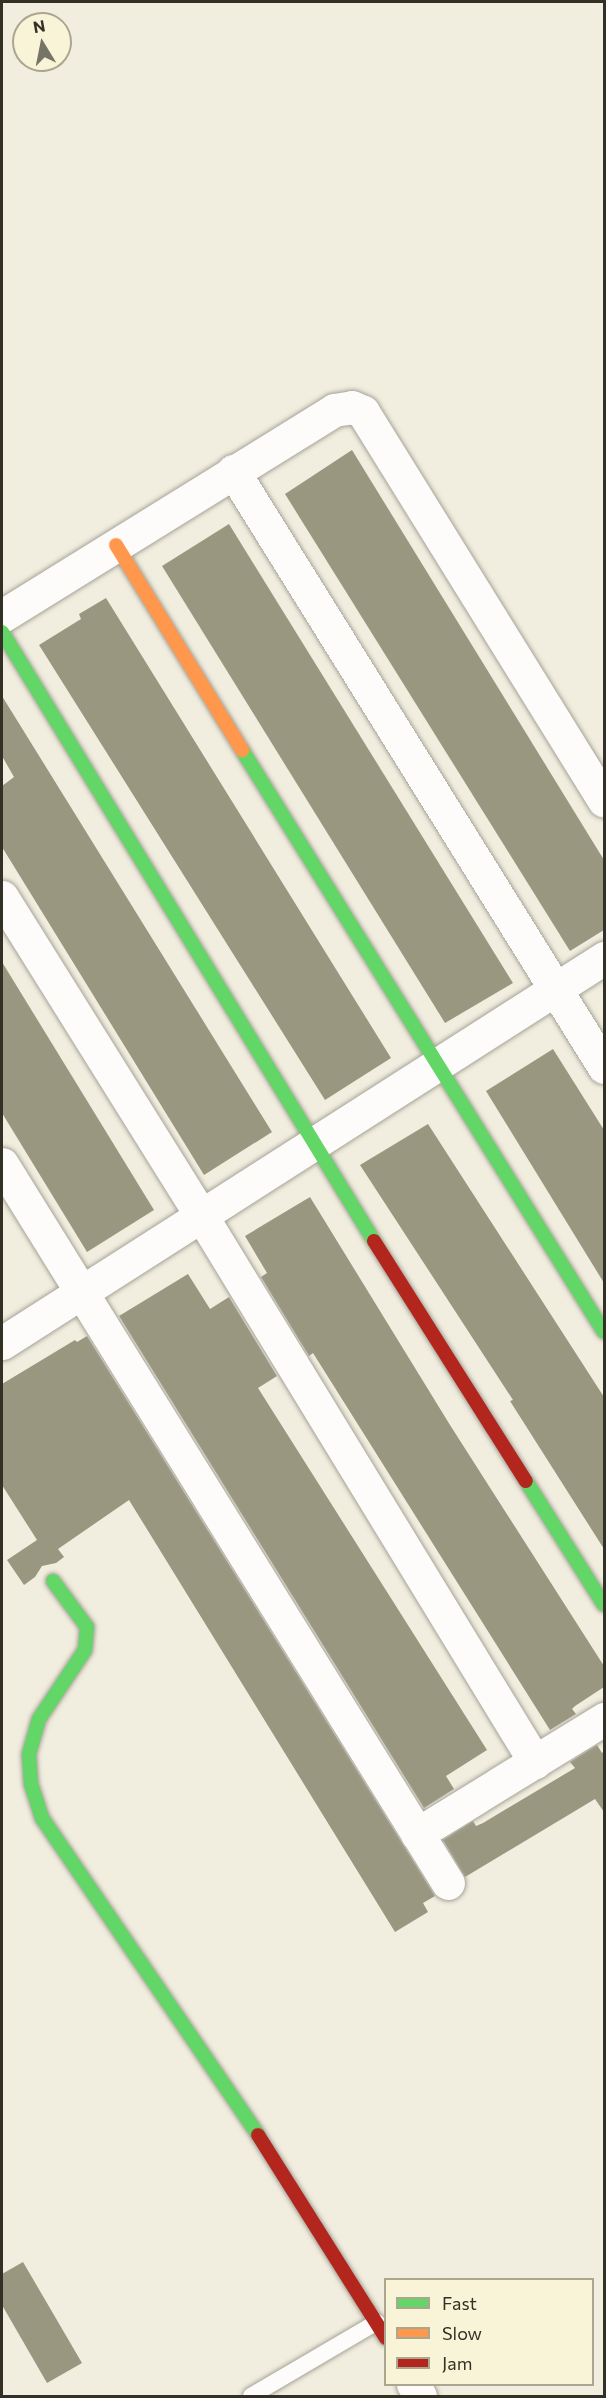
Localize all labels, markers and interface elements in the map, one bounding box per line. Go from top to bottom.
north arrow [12,12,72,72]
text: N [32,15,47,36]
legend [384,2278,594,2386]
text: Fast [442,2292,477,2314]
text: Slow [442,2322,482,2344]
text: Jam [442,2352,472,2374]

